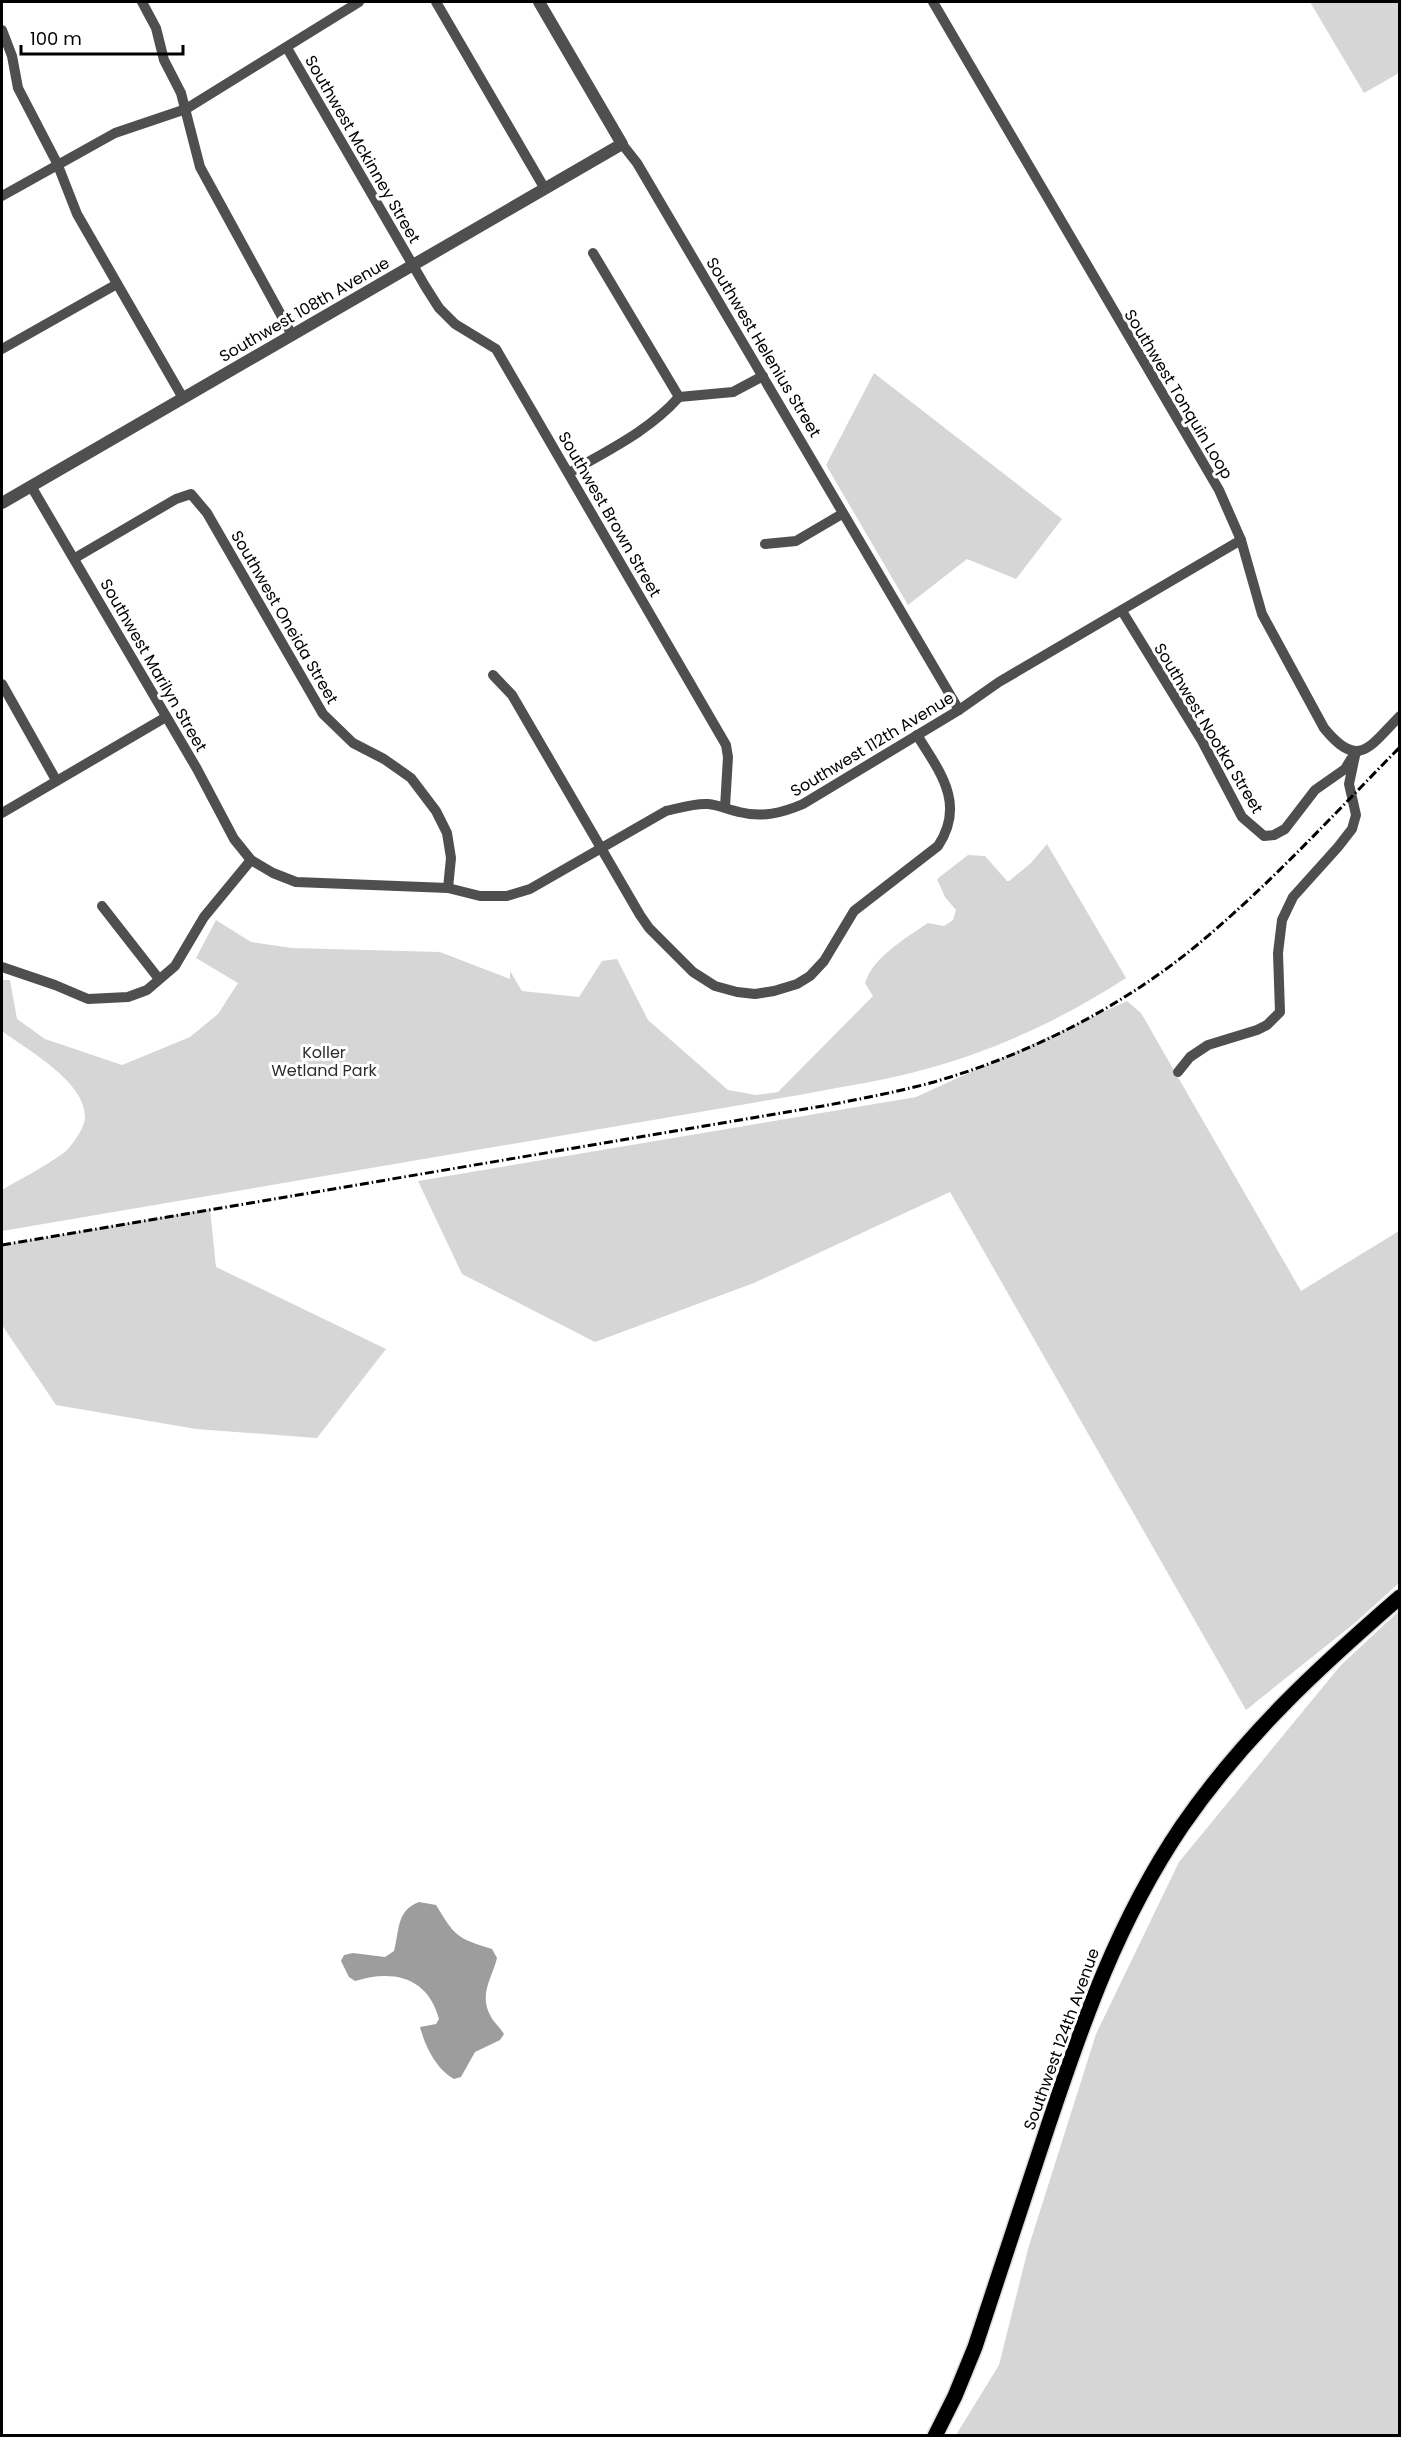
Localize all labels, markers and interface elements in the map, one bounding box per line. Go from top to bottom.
scale bar [21,18,183,56]
text: 100 m [30,26,82,51]
street label: Southwest Mckinney Street [299,51,426,248]
street label: Southwest 108th Avenue [215,251,394,368]
street label: Southwest Helenius Street [701,253,827,442]
street label: Southwest Tonquin Loop [1119,305,1239,484]
street label: Southwest Brown Street [553,427,667,602]
street label: Southwest Oneida Street [225,526,344,708]
street label: Southwest Marilyn Street [95,575,213,756]
street label: Southwest Nootka Street [1148,639,1269,818]
street label: Southwest 112th Avenue [786,686,959,803]
park label: Koller Wetland Park [271,1041,378,1082]
street label: Southwest 124th Avenue [1018,1945,1105,2133]

